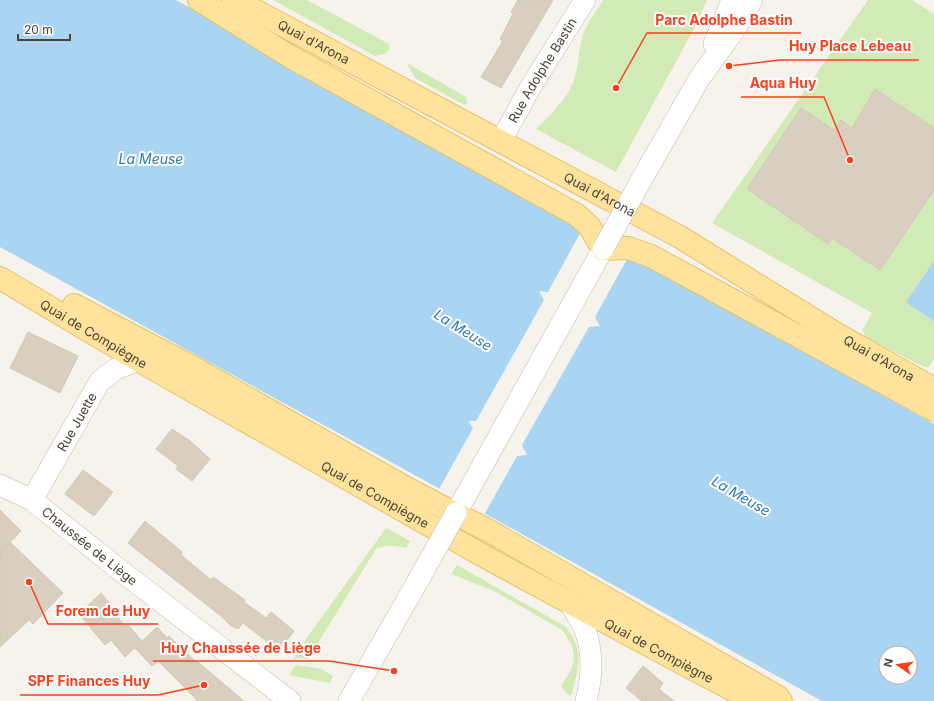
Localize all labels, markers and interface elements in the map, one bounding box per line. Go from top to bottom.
callout: Parc Adolphe Bastin [647,7,801,33]
text: Parc Adolphe Bastin [655,11,793,28]
street label: Rue Adolphe Bastin [505,15,580,126]
scale bar [18,16,70,42]
street label: Quai d'Arona [275,16,352,67]
text: 20 m [24,22,53,37]
callout: Huy Place Lebeau [780,34,919,60]
text: Huy Place Lebeau [789,37,911,54]
callout: Aqua Huy [741,71,824,97]
text: Aqua Huy [750,74,817,91]
water label: La Meuse [119,150,183,167]
street label: Quai d'Arona [561,169,638,220]
street label: Quai de Compiègne [37,296,150,372]
water label: La Meuse [431,305,495,354]
street label: Quai d'Arona [841,332,917,384]
street label: Rue Juette [53,389,100,454]
street label: Quai de Compiègne [318,457,432,531]
water label: La Meuse [709,472,774,519]
street label: Chaussée de Liège [39,503,141,589]
callout: Forem de Huy [48,598,158,624]
text: Forem de Huy [56,602,151,619]
street label: Quai de Compiègne [602,615,716,686]
callout: Huy Chaussée de Liège [153,635,329,661]
text: Huy Chaussée de Liège [161,639,321,656]
north arrow [878,645,918,685]
text: N [880,657,896,668]
callout: SPF Finances Huy [20,669,158,695]
text: SPF Finances Huy [28,672,151,689]

